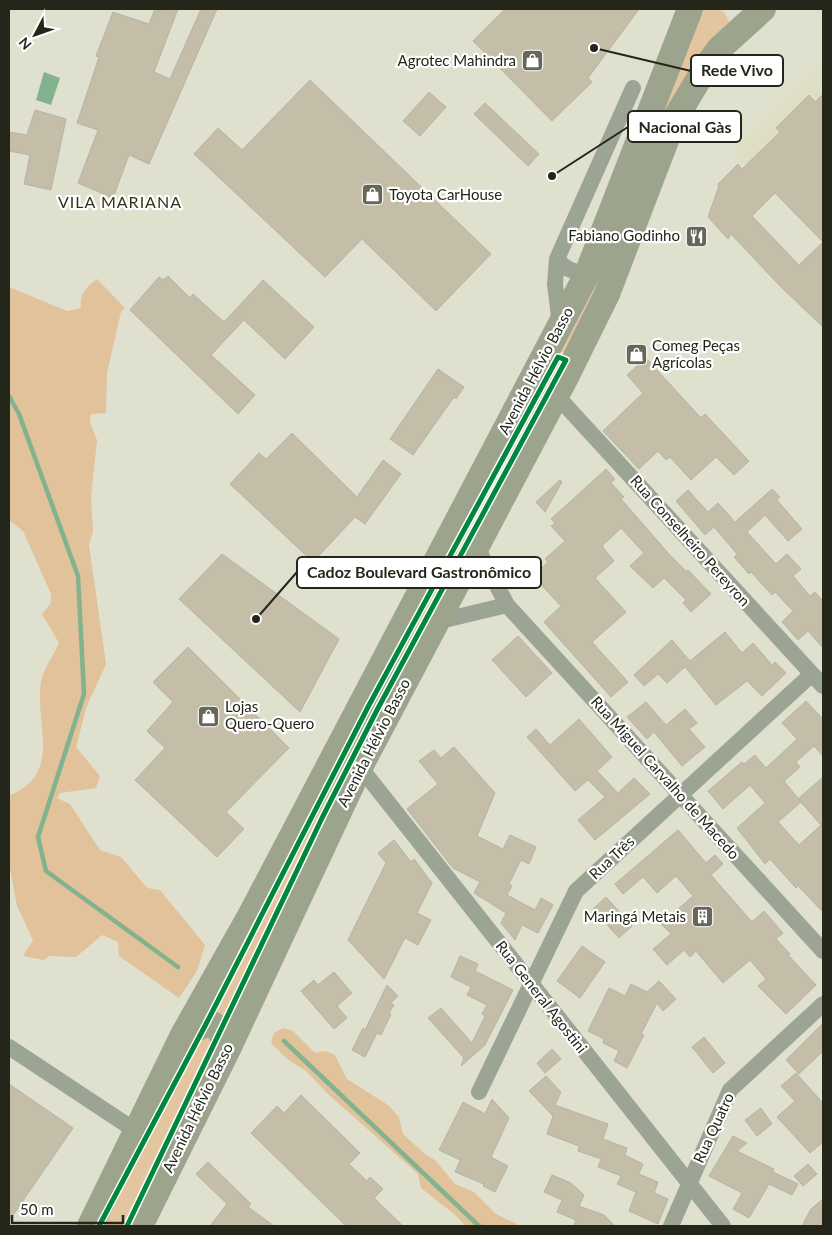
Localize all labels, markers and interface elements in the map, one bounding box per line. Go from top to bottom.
north arrow [10,10,60,60]
text: N [15,34,35,54]
shop icon: Agrotec Mahindra [520,49,544,73]
place label: Agrotec Mahindra [398,51,516,69]
callout: Rede Vivo [691,55,783,86]
text: Rede Vivo [701,60,773,79]
callout: Nacional Gàs [628,111,741,142]
text: Nacional Gàs [639,117,731,136]
shop icon: Toyota CarHouse [361,183,385,207]
place label: Toyota CarHouse [389,185,502,203]
district label: VILA MARIANA [58,192,182,211]
restaurant icon: Fabiano Godinho [684,224,708,248]
place label: Fabiano Godinho [568,226,680,244]
street label: Avenida Hélvio Basso [494,304,576,437]
place label: Comeg Peças Agrícolas [652,336,740,371]
shop icon: Comeg Peças Agrícolas [624,343,648,367]
street label: Rua Conselheiro Pereyron [627,471,754,610]
callout: Cadoz Boulevard Gastronômico [297,557,541,588]
text: Cadoz Boulevard Gastronômico [307,562,531,581]
street label: Avenida Hélvio Basso [333,675,413,810]
street label: Rua Miguel Carvalho de Macedo [588,692,744,863]
place label: Lojas Quero-Quero [225,697,314,732]
shop icon: Lojas Quero-Quero [197,704,221,728]
street label: Rua Três [585,832,638,883]
building icon: Maringá Metais [690,905,714,929]
place label: Maringá Metais [584,907,686,925]
street label: Rua General Agostini [492,937,591,1056]
street label: Avenida Hélvio Basso [158,1040,236,1175]
street label: Rua Quatro [689,1090,737,1166]
scale bar [12,1192,124,1224]
text: 50 m [20,1200,54,1218]

